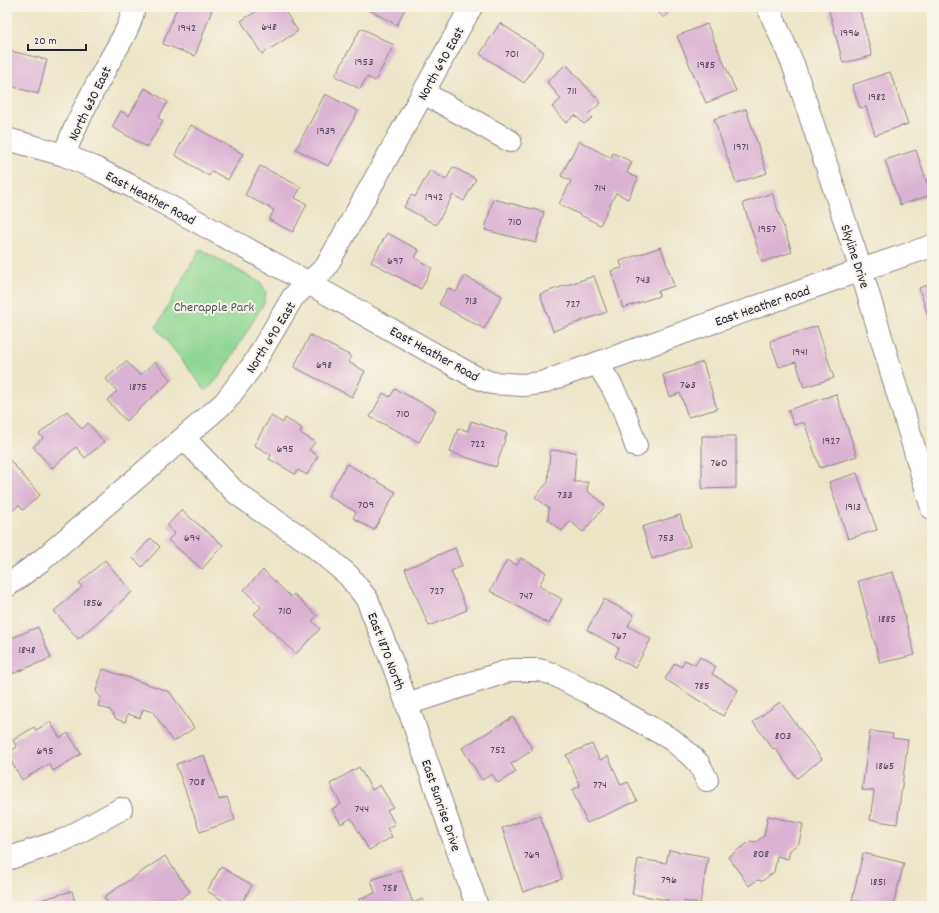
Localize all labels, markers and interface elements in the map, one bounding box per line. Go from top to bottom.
house number: 648 [261,19,277,36]
house number: 1942 [178,20,196,37]
street label: North 690 East [413,24,470,104]
house number: 1996 [840,25,860,42]
scale bar [28,26,86,52]
text: 20 m [34,33,57,50]
house number: 701 [505,46,519,63]
house number: 1953 [354,54,374,71]
house number: 1985 [697,57,715,74]
street label: North 630 East [64,63,118,145]
house number: 711 [567,83,577,100]
house number: 1982 [868,89,886,106]
house number: 1939 [317,123,335,140]
house number: 1971 [733,139,749,156]
street label: East Heather Road [101,167,199,231]
house number: 714 [594,180,606,197]
house number: 1942 [425,189,443,206]
house number: 710 [508,214,522,231]
house number: 1957 [758,221,777,238]
street label: Skyline Drive [834,222,874,291]
house number: 697 [387,253,403,270]
house number: 743 [636,272,650,289]
street label: East Heather Road [712,281,813,333]
house number: 713 [465,293,477,310]
house number: 727 [566,296,581,313]
park label: Cherapple Park [174,298,255,318]
street label: North 690 East [242,298,302,378]
street label: East Heather Road [386,322,482,388]
house number: 1941 [792,344,808,361]
house number: 698 [316,357,332,374]
house number: 763 [680,377,696,394]
house number: 1875 [129,379,147,396]
house number: 710 [396,406,410,423]
house number: 1927 [822,433,840,450]
house number: 722 [470,436,486,453]
house number: 695 [277,441,293,458]
house number: 760 [710,455,728,472]
house number: 733 [557,487,573,504]
house number: 709 [358,497,374,514]
house number: 1913 [845,499,861,516]
house number: 694 [184,530,200,547]
house number: 753 [658,530,674,547]
house number: 727 [430,583,445,600]
house number: 747 [519,588,533,605]
house number: 1856 [84,595,103,612]
house number: 710 [278,603,292,620]
street label: East 1870 North [361,610,409,694]
house number: 1885 [878,611,896,628]
house number: 767 [611,628,627,645]
house number: 1848 [18,642,36,659]
house number: 785 [695,678,709,695]
house number: 803 [775,728,791,745]
house number: 752 [490,742,506,759]
house number: 695 [37,743,53,760]
street label: East Sunrise Drive [415,757,465,854]
house number: 1865 [876,758,894,775]
house number: 708 [189,774,205,791]
house number: 774 [593,777,607,794]
house number: 744 [355,801,369,818]
house number: 808 [753,846,769,863]
house number: 769 [524,847,540,864]
house number: 796 [661,872,677,889]
house number: 1851 [870,874,886,891]
house number: 758 [383,880,398,897]

